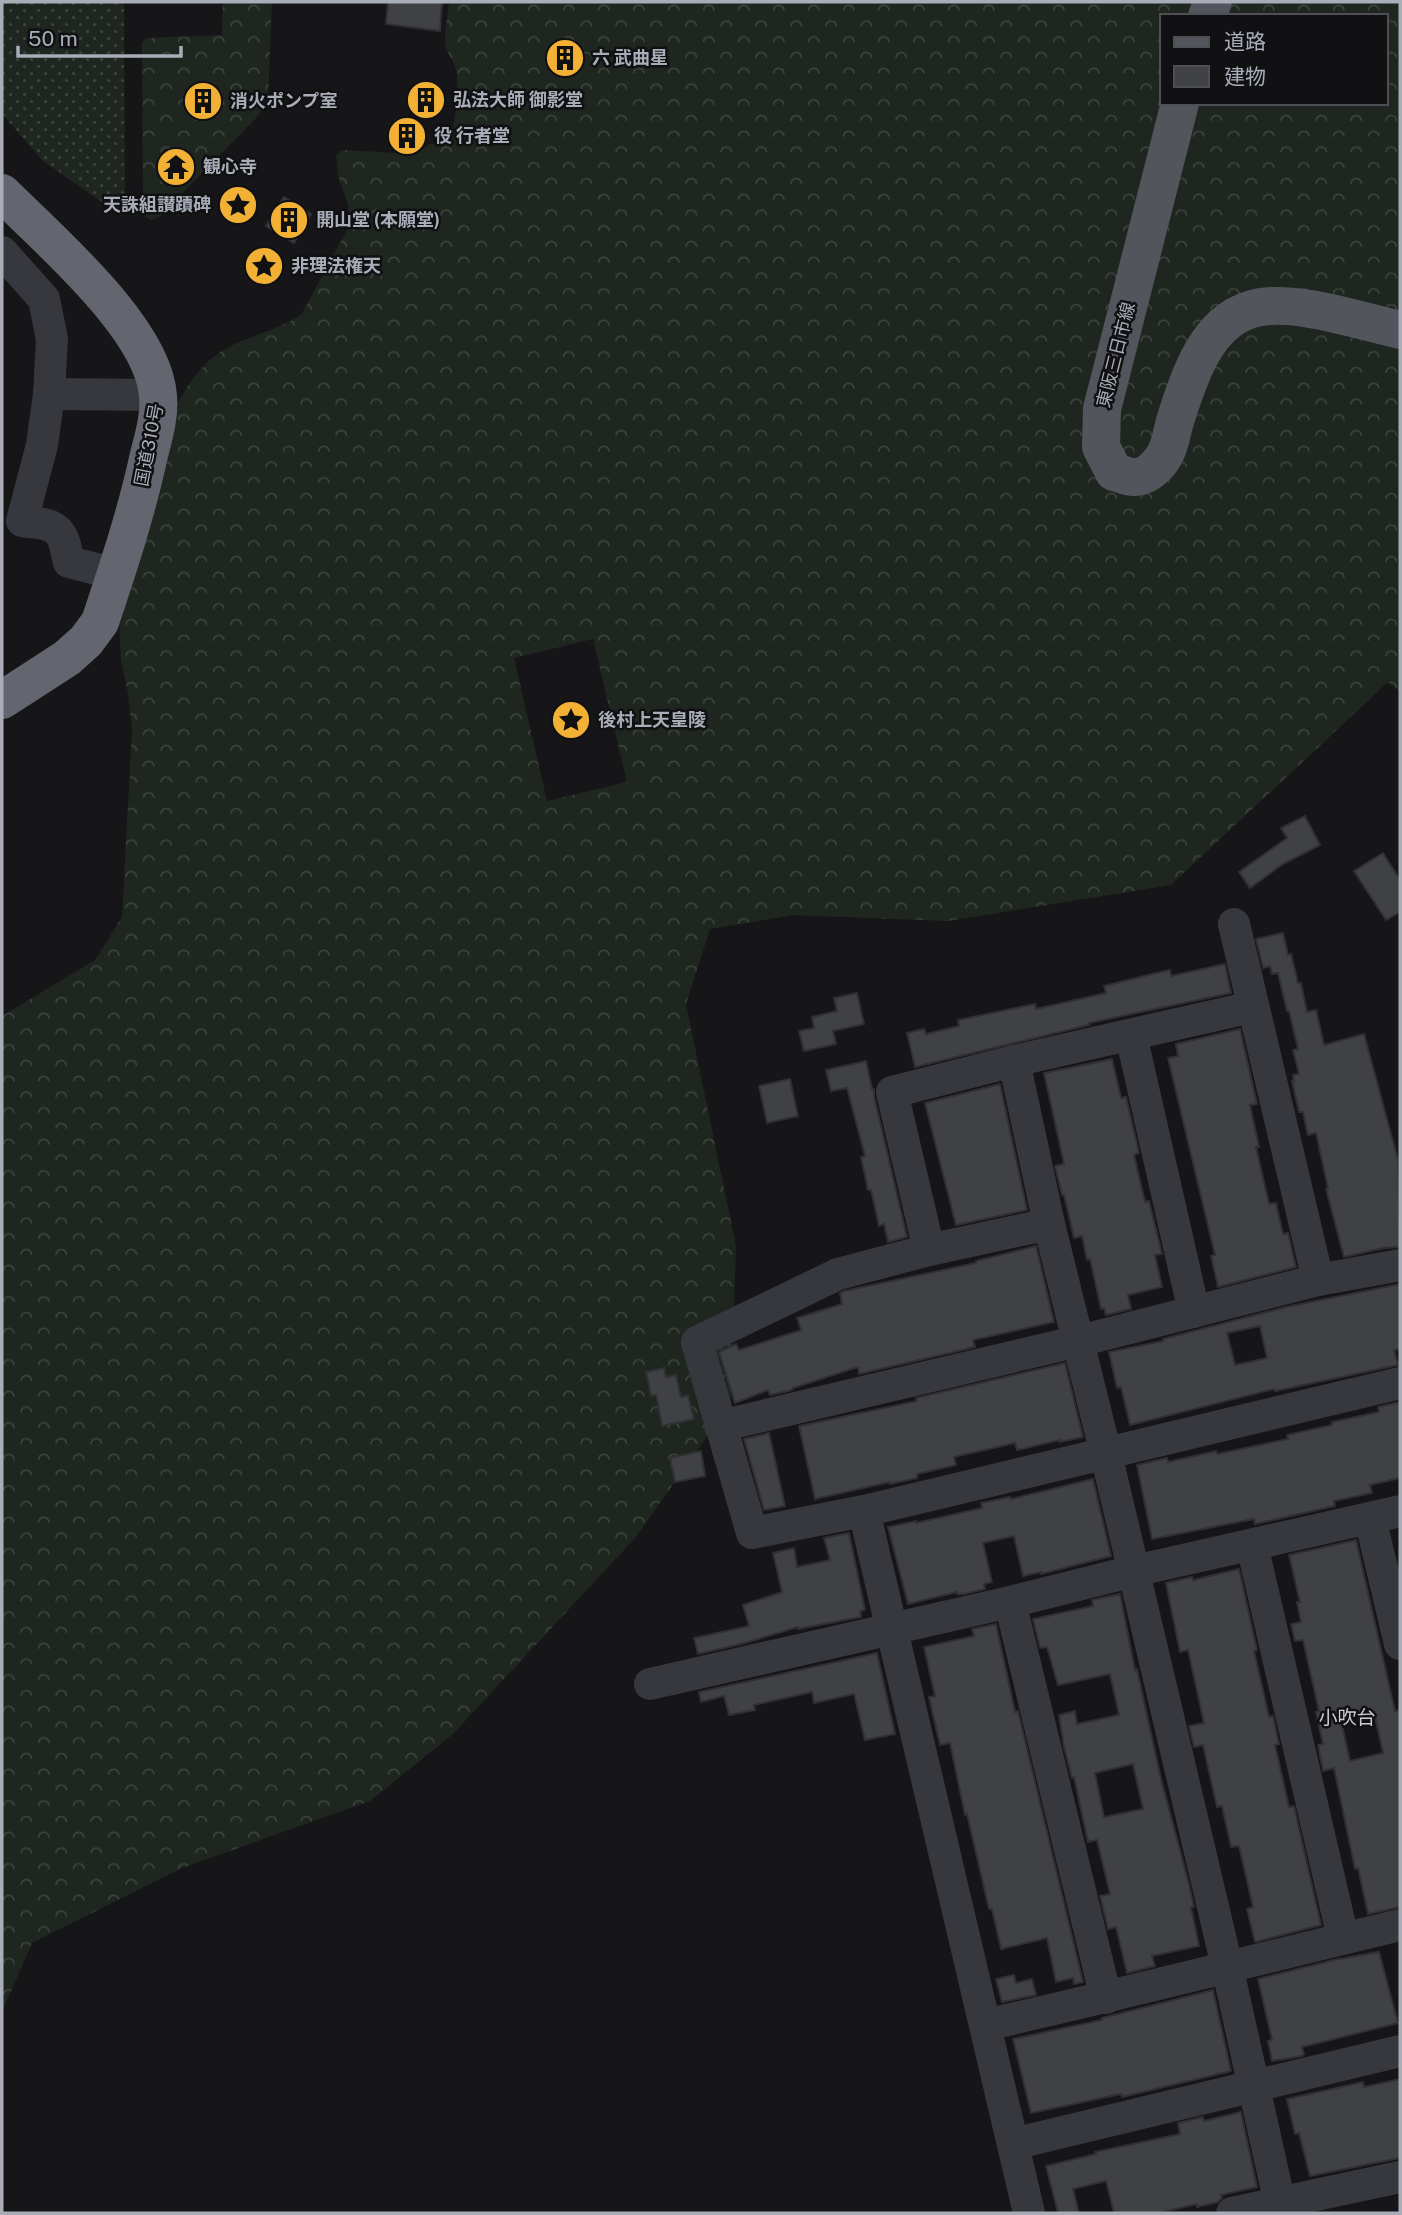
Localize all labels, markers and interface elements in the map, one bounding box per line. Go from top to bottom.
scale bar [18,14,180,58]
legend [1160,14,1388,105]
text: 50 m [28,26,78,51]
text: 道路 [1224,29,1266,54]
building icon: 六 武曲星 [544,37,586,79]
place label: 六 武曲星 [592,47,668,68]
text: 建物 [1224,64,1266,89]
building icon: 弘法大師 御影堂 [405,79,447,121]
building icon: 消火ポンプ室 [182,80,224,122]
place label: 弘法大師 御影堂 [453,89,583,110]
place label: 消火ポンプ室 [230,90,337,111]
building icon: 役 行者堂 [386,115,428,157]
place label: 役 行者堂 [434,125,510,146]
temple icon: 観心寺 [155,146,197,188]
place label: 観心寺 [203,156,257,177]
place icon: 天誅組讃蹟碑 [217,184,259,226]
place label: 天誅組讃蹟碑 [103,194,211,215]
building icon: 開山堂 (本願堂) [268,199,310,241]
place label: 開山堂 (本願堂) [316,209,440,230]
place icon: 非理法権天 [243,245,285,287]
place label: 非理法権天 [291,255,381,276]
street label: 東阪三日市線 [1092,300,1139,410]
street label: 国道310号 [130,402,167,488]
place icon: 後村上天皇陵 [550,699,592,741]
place label: 後村上天皇陵 [598,709,706,730]
district label: 小吹台 [1318,1706,1376,1728]

